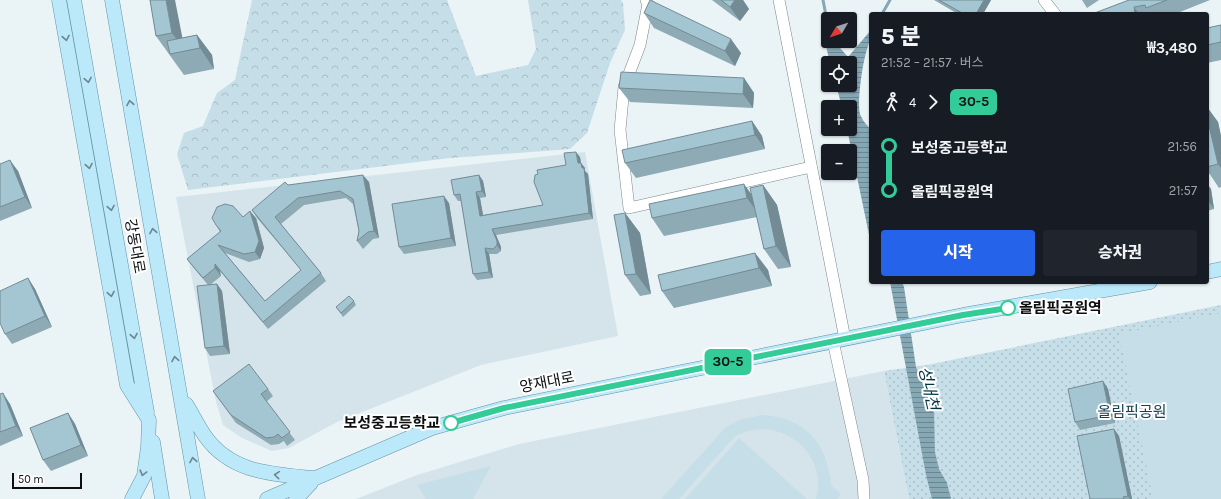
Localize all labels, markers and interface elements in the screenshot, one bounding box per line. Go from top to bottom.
north arrow [821,12,857,48]
map controls [821,12,857,180]
text: 5 분 [881,24,920,50]
one-way arrow [61,35,70,41]
text: ₩3,480 [1147,39,1197,57]
text: 21:52 – 21:57 · 버스 [881,55,984,70]
button: locate [821,56,857,92]
one-way arrow [84,77,92,83]
icon: walk [881,91,903,113]
icon: forward [922,91,944,113]
text: 30-5 [958,93,989,110]
text: 4 [909,95,916,110]
one-way arrow [126,100,135,106]
button: + [821,100,857,136]
text: 보성중고등학교 [911,139,1008,157]
text: 21:56 [1167,139,1197,154]
button: − [821,144,857,180]
one-way arrow [84,163,93,169]
text: 올림픽공원역 [911,183,994,201]
text: 21:57 [1169,183,1197,198]
one-way arrow [106,205,115,211]
street label: 강동대로 [121,217,149,275]
one-way arrow [149,228,157,234]
button: 시작 [881,230,1035,276]
button: 승차권 [1043,230,1197,276]
one-way arrow [107,291,115,297]
place label: 올림픽공원역 [1019,299,1102,317]
marker: 올림픽공원역 [1000,300,1016,316]
one-way arrow [129,333,138,339]
line badge: 30-5 [700,349,756,375]
text: 30-5 [713,353,743,370]
one-way arrow [171,356,180,362]
water label: 성내천 [915,364,944,414]
street label: 양재대로 [518,368,576,396]
park label: 올림픽공원 [1097,403,1167,421]
place label: 보성중고등학교 [343,414,440,432]
marker: 보성중고등학교 [443,415,459,431]
one-way arrow [189,457,198,464]
one-way arrow [139,469,148,476]
one-way arrow [273,470,280,479]
scale bar [12,471,82,490]
text: 50 m [18,473,44,486]

